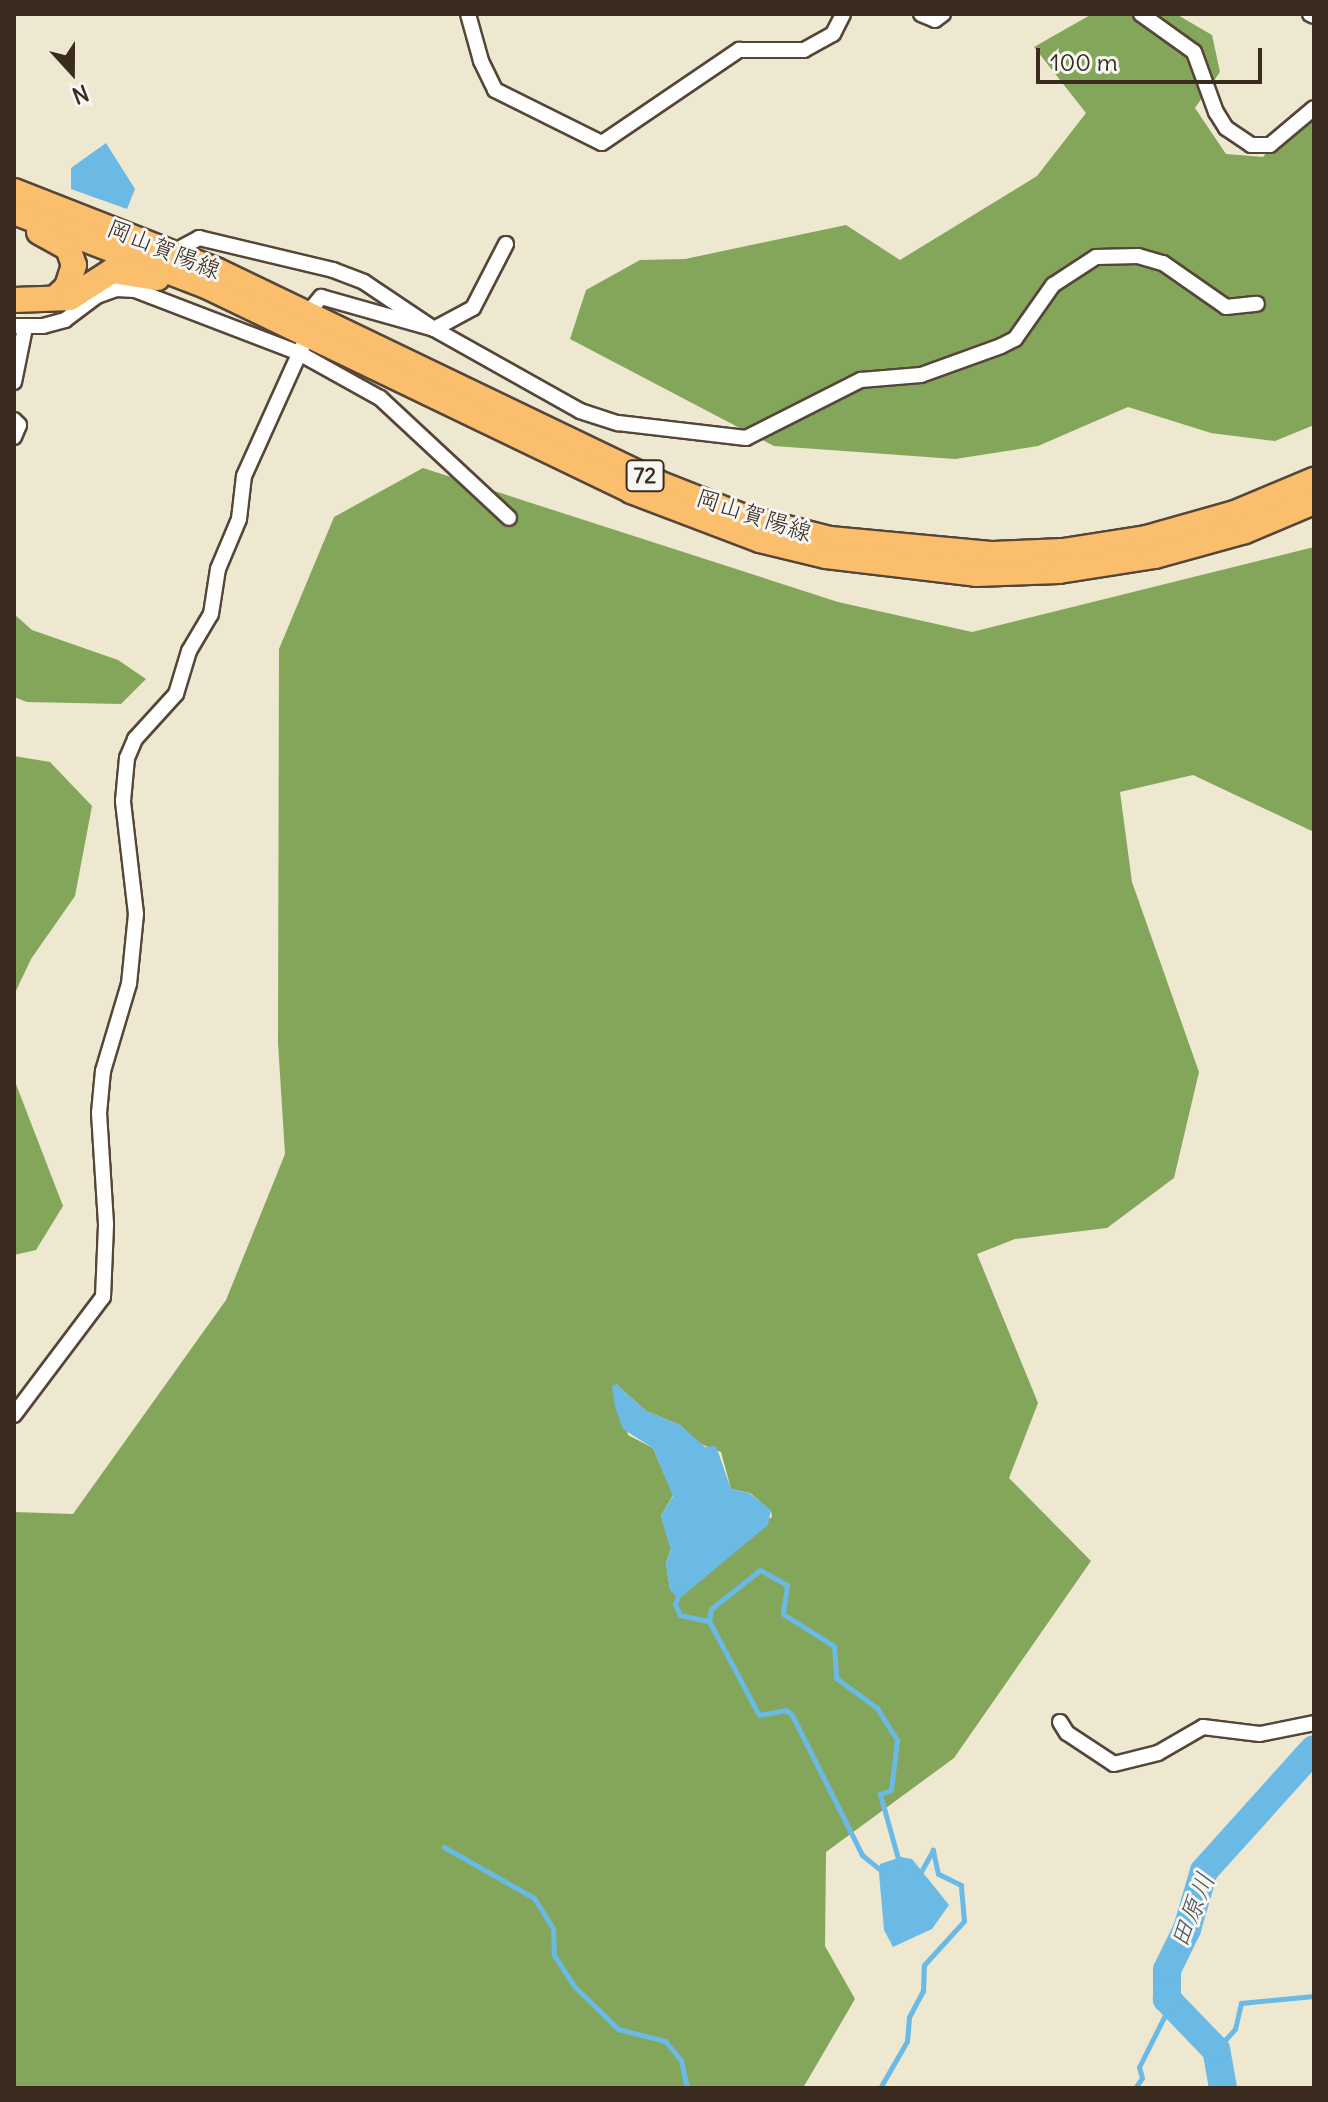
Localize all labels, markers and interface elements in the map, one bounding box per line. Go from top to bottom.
north arrow [32,32,112,112]
scale bar [1040,32,1266,82]
text: 100 m [1050,47,1118,77]
text: N [68,79,93,110]
street label: 岡山賀陽線 [103,213,225,285]
road number: 72 [625,458,665,494]
street label: 岡山賀陽線 [692,483,816,547]
water label: 田原川 [1163,1868,1221,1952]

